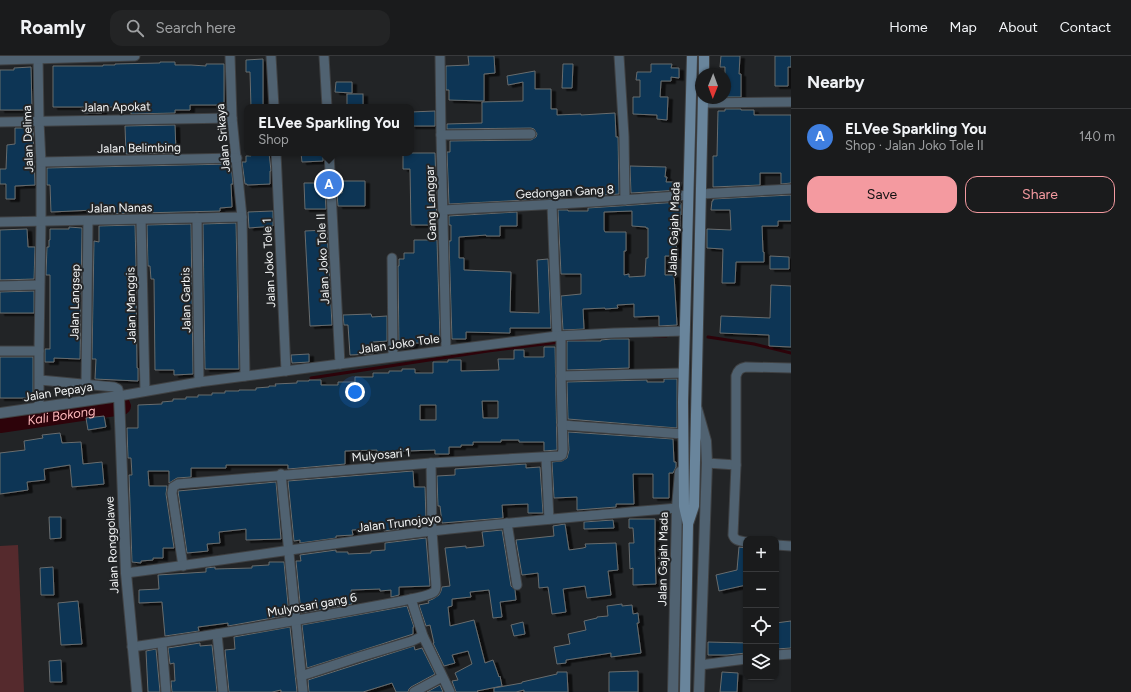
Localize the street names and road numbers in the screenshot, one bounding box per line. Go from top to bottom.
street label: Jalan Apokat [81,99,151,115]
street label: Jalan Srikaya [213,103,233,173]
street label: Jalan Delima [20,105,36,173]
street label: Jalan Belimbing [97,140,181,156]
street label: Gang Langgar [423,165,439,241]
street label: Gedongan Gang 8 [515,182,615,202]
street label: Jalan Gajah Mada [665,182,683,276]
street label: Jalan Nanas [88,200,153,216]
street label: Jalan Joko Tole II [314,213,332,305]
street label: Jalan Joko Tole 1 [260,218,278,308]
street label: Jalan Langsep [67,264,83,340]
street label: Jalan Manggis [123,266,139,343]
street label: Jalan Garbis [178,267,194,333]
street label: Jalan Joko Tole [358,331,441,357]
street label: Jalan Pepaya [23,380,93,404]
street label: Mulyosari 1 [351,445,411,465]
street label: Jalan Ronggolawe [102,496,122,594]
street label: Jalan Trunojoyo [356,511,442,535]
street label: Jalan Gajah Mada [655,512,671,606]
street label: Mulyosari gang 6 [266,590,358,620]

